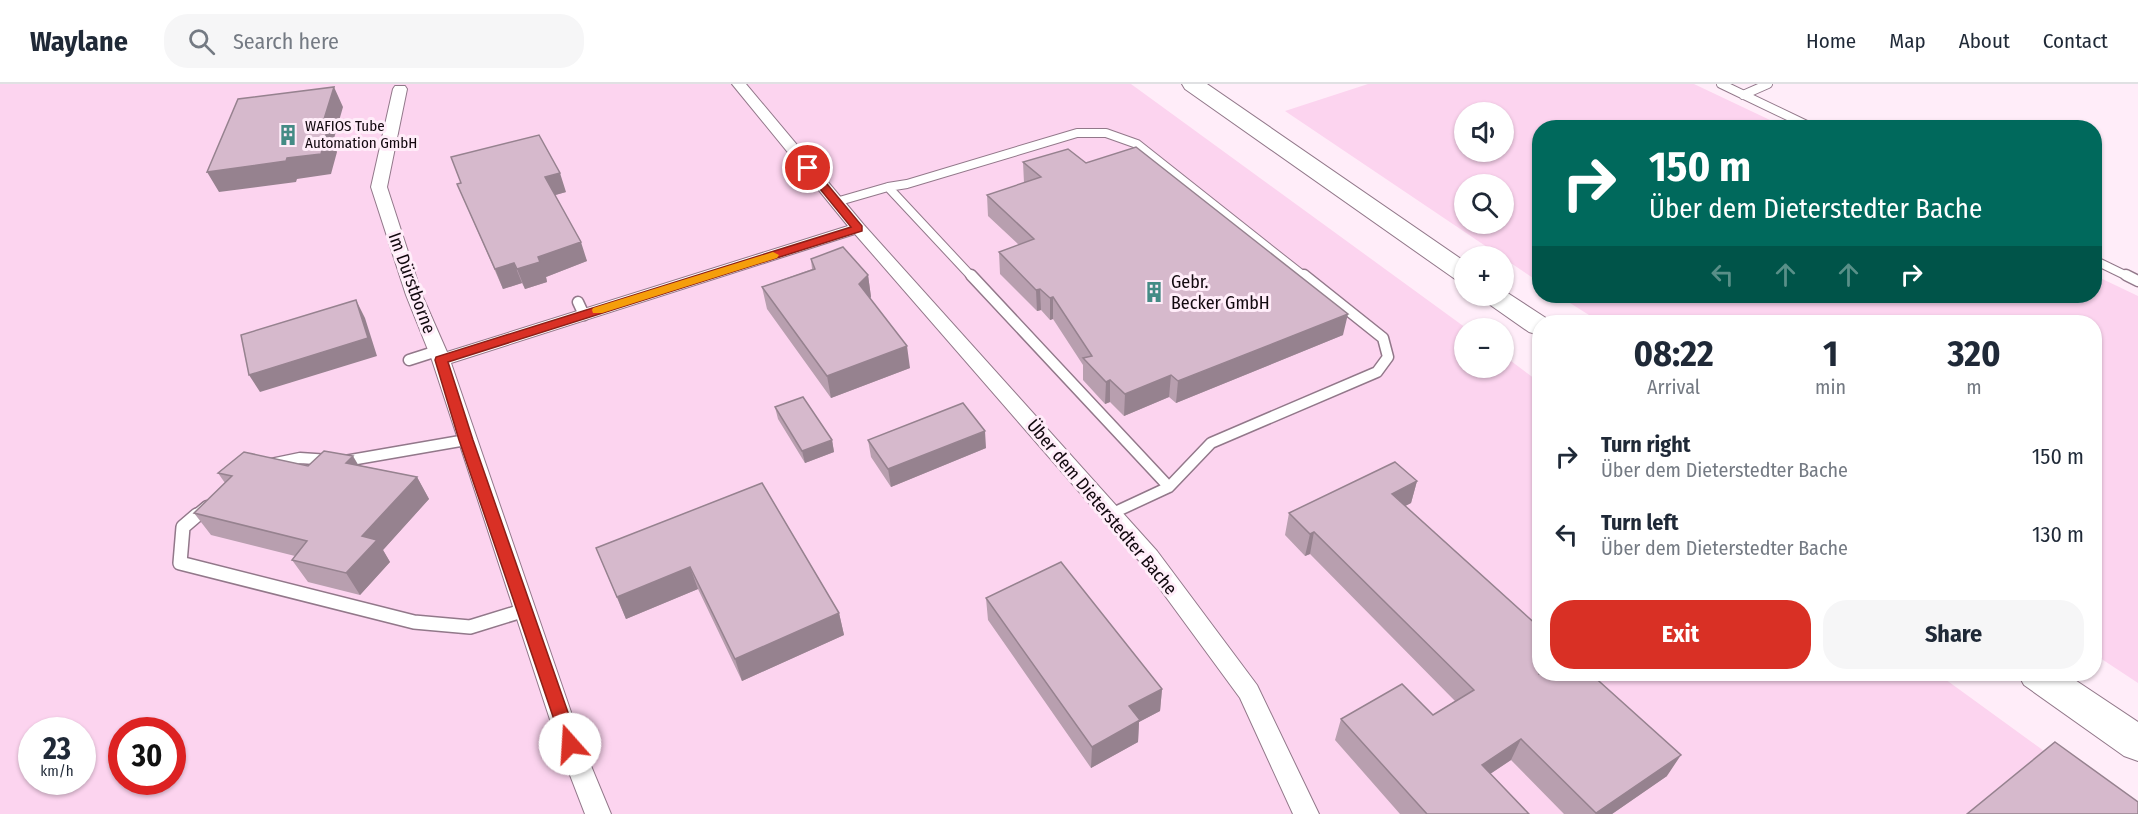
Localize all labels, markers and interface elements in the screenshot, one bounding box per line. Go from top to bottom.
search box [164,14,584,68]
text: Waylane [30,25,128,58]
icon: search [185,25,218,58]
text: Search here [233,28,339,55]
text: Home [1806,28,1856,54]
text: Map [1889,28,1926,54]
text: About [1959,28,2010,54]
text: Contact [2043,28,2108,54]
map controls [1454,102,1514,378]
button: sound [1454,102,1514,162]
place label: WAFIOS Tube Automation GmbH [305,117,417,152]
building icon: WAFIOS Tube Automation GmbH [276,123,300,147]
pin [782,142,833,193]
text: 150 m [1649,142,1751,192]
icon: right [1550,144,1628,222]
icon: arrive [791,151,824,184]
button: search [1454,174,1514,234]
text: Über dem Dieterstedter Bache [1649,193,1982,225]
street label: Im Dürstborne [384,229,440,337]
button: + [1454,246,1514,306]
icon: left [1706,258,1739,291]
icon: ahead [1769,258,1802,291]
icon: ahead [1832,258,1865,291]
icon: right [1895,258,1928,291]
place label: Gebr. Becker GmbH [1171,271,1270,314]
building icon: Gebr. Becker GmbH [1142,280,1166,304]
button: − [1454,318,1514,378]
text: 08:22 [1633,332,1714,376]
text: 1 [1823,332,1838,376]
text: 320 [1947,332,2001,376]
text: Arrival [1647,375,1700,399]
text: min [1815,375,1846,399]
text: m [1966,375,1982,399]
street label: Über dem Dieterstedter Bache [1022,415,1182,599]
text: Turn right [1601,431,1690,458]
icon: right [1550,440,1583,473]
text: 150 m [2032,443,2084,470]
text: Über dem Dieterstedter Bache [1601,458,1848,482]
text: Turn left [1601,509,1679,536]
icon: left [1550,518,1583,551]
text: 130 m [2032,521,2084,548]
text: Über dem Dieterstedter Bache [1601,536,1848,560]
button: Exit [1550,600,1811,669]
button: Share [1823,600,2084,669]
position arrow [538,712,602,776]
speed limit sign: 30 [108,717,186,795]
text: 23 [43,731,71,767]
text: km/h [40,762,74,780]

